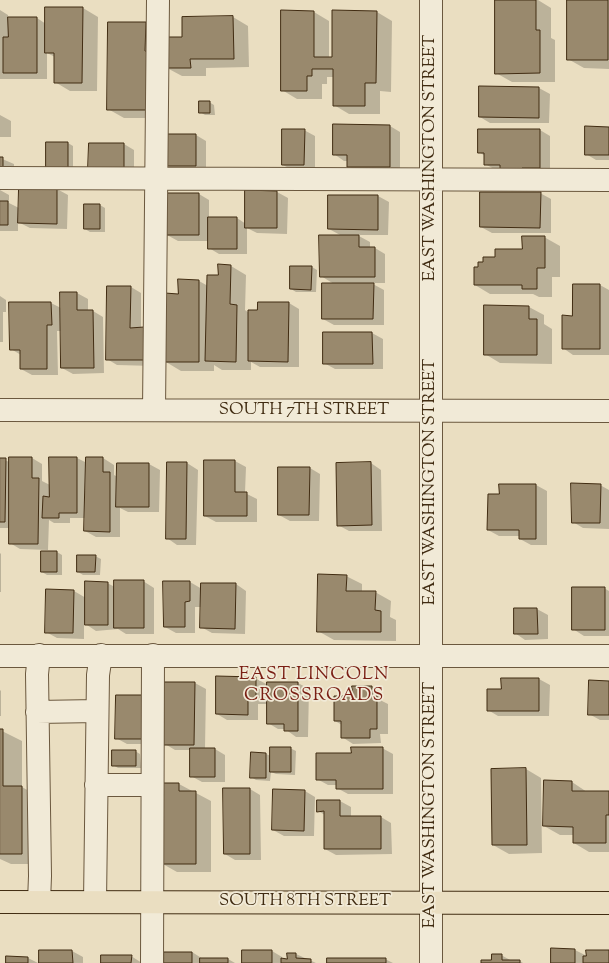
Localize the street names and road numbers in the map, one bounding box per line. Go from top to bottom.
street label: EAST WASHINGTON STREET [421,35,441,281]
street label: EAST WASHINGTON STREET [421,359,441,605]
street label: SOUTH 7TH STREET [219,401,389,421]
street label: EAST WASHINGTON STREET [421,682,441,928]
street label: SOUTH 8TH STREET [219,892,391,912]

